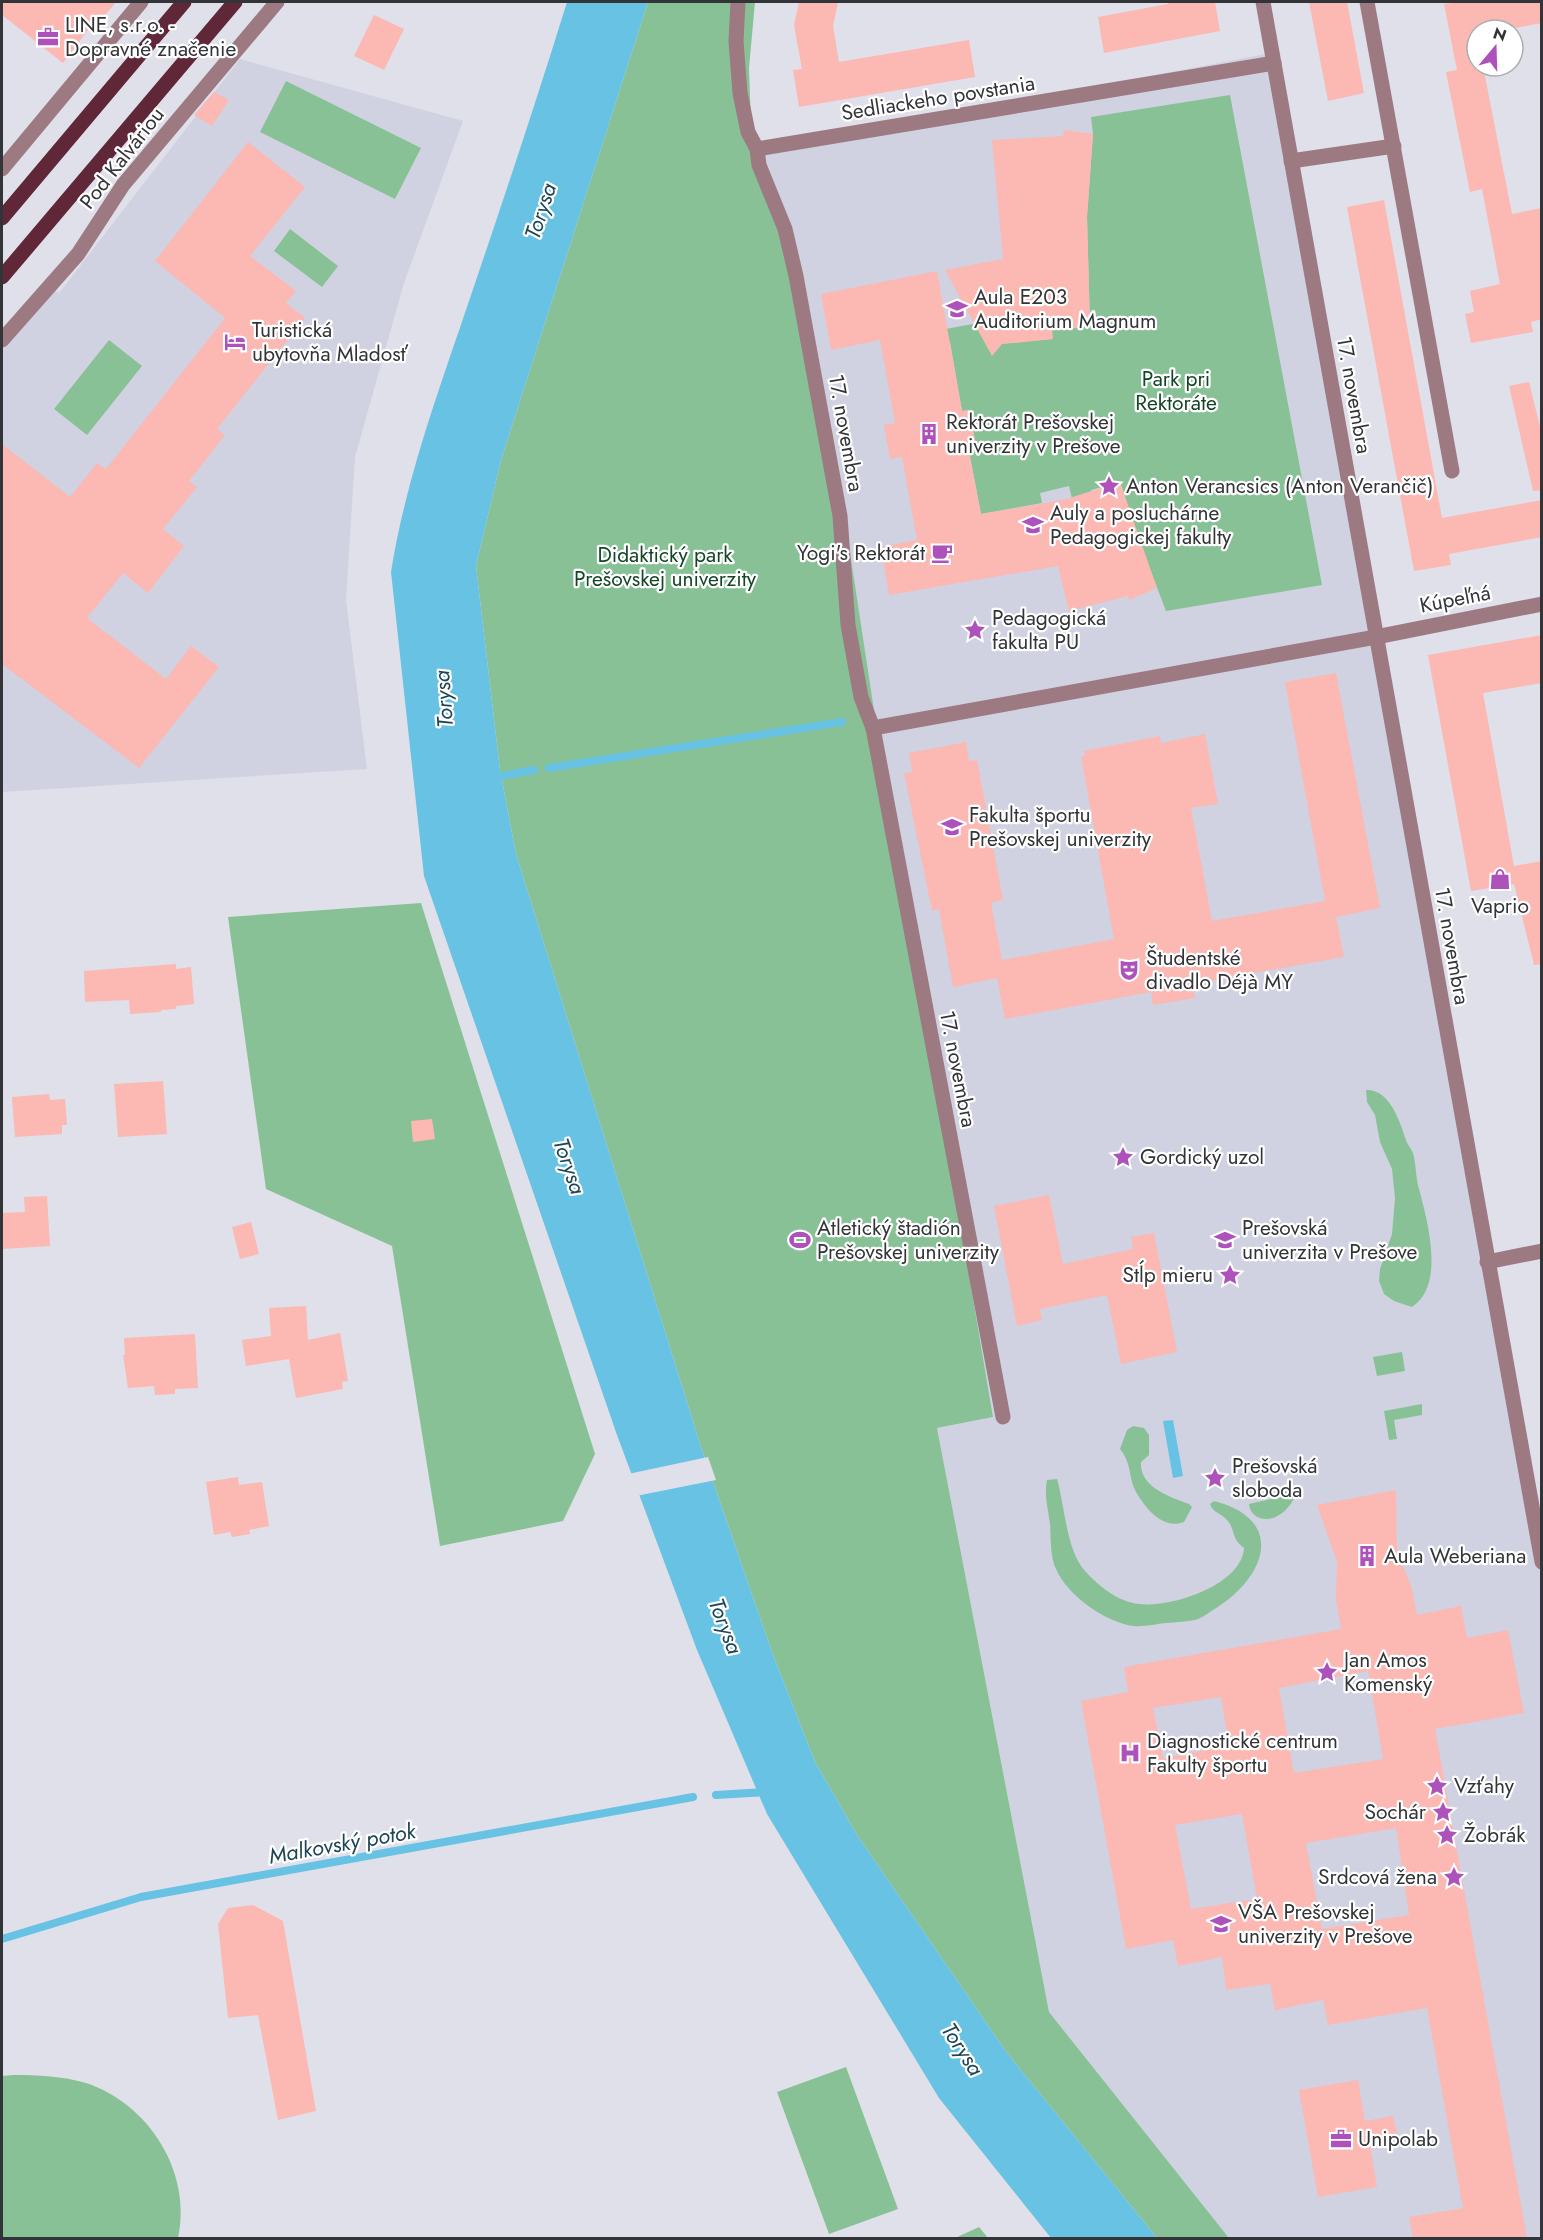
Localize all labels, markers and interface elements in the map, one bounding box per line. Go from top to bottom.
place label: LINE, s.r.o. - Dopravné značenie [65,10,236,64]
north arrow [1465,18,1525,78]
text: N [1490,21,1509,47]
office icon: LINE, s.r.o. - Dopravné značenie [36,25,60,49]
street label: Sedliackeho povstania [839,68,1037,128]
street label: Pod Kalváriou [73,101,171,215]
water label: Torysa [516,179,564,243]
place label: Aula E203 Auditorium Magnum [974,282,1156,336]
school or university icon: Aula E203 Auditorium Magnum [945,297,969,321]
place label: Turistická ubytovňa Mladosť [252,315,409,369]
hotel icon: Turistická ubytovňa Mladosť [223,330,247,354]
street label: 17. novembra [1329,334,1379,456]
park label: Park pri Rektoráte [1135,364,1217,418]
street label: 17. novembra [821,372,871,494]
place label: Rektorát Prešovskej univerzity v Prešove [946,407,1121,461]
building icon: Rektorát Prešovskej univerzity v Prešove [917,422,941,446]
place label: Anton Verancsics (Anton Verančič) [1126,471,1433,501]
place icon: Anton Verancsics (Anton Verančič) [1097,474,1121,498]
place label: Auly a posluchárne Pedagogickej fakulty [1050,498,1232,552]
school or university icon: Auly a posluchárne Pedagogickej fakulty [1021,513,1045,537]
place label: Yogi's Rektorát [797,538,925,568]
park label: Didaktický park Prešovskej univerzity [574,540,757,594]
cafe icon: Yogi's Rektorát [930,541,954,565]
street label: Kúpeľná [1417,577,1493,621]
place label: Pedagogická fakulta PU [992,603,1106,657]
place icon: Pedagogická fakulta PU [963,618,987,642]
water label: Torysa [425,669,461,729]
place label: Fakulta športu Prešovskej univerzity [969,800,1152,854]
school or university icon: Fakulta športu Prešovskej univerzity [940,815,964,839]
shop icon: Vaprio [1488,867,1512,891]
street label: 17. novembra [1427,885,1477,1007]
place label: Vaprio [1471,891,1529,921]
place label: Študentské divadlo Déjà MY [1146,943,1293,997]
theatre icon: Študentské divadlo Déjà MY [1117,958,1141,982]
street label: 17. novembra [932,1008,984,1130]
water label: Torysa [546,1134,594,1198]
place label: Gordický uzol [1140,1142,1264,1172]
place icon: Gordický uzol [1111,1145,1135,1169]
place label: Atletický štadión Prešovskej univerzity [817,1213,1000,1267]
place label: Prešovská univerzita v Prešove [1242,1213,1418,1267]
sports icon: Atletický štadión Prešovskej univerzity [788,1228,812,1252]
school or university icon: Prešovská univerzita v Prešove [1213,1228,1237,1252]
place label: Stĺp mieru [1122,1260,1213,1290]
place icon: Stĺp mieru [1218,1263,1242,1287]
place label: Prešovská sloboda [1232,1451,1318,1505]
place icon: Prešovská sloboda [1203,1466,1227,1490]
place label: Aula Weberiana [1384,1541,1526,1571]
building icon: Aula Weberiana [1355,1544,1379,1568]
water label: Torysa [701,1593,751,1659]
place label: Jan Amos Komenský [1341,1645,1433,1699]
place icon: Jan Amos Komenský [1315,1660,1339,1684]
place label: Diagnostické centrum Fakulty športu [1147,1726,1338,1780]
hospital icon: Diagnostické centrum Fakulty športu [1118,1741,1142,1765]
place label: Vzťahy [1454,1771,1515,1801]
place icon: Vzťahy [1425,1774,1449,1798]
place label: Sochár [1365,1797,1427,1827]
place icon: Sochár [1431,1800,1455,1824]
water label: Malkovský potok [266,1814,419,1872]
place label: Žobrák [1464,1820,1526,1850]
place icon: Žobrák [1435,1823,1459,1847]
place label: Srdcová žena [1318,1862,1437,1892]
place icon: Srdcová žena [1442,1865,1466,1889]
place label: VŠA Prešovskej univerzity v Prešove [1238,1897,1413,1951]
school or university icon: VŠA Prešovskej univerzity v Prešove [1209,1912,1233,1936]
water label: Torysa [934,2016,992,2082]
place label: Unipolab [1358,2124,1438,2154]
office icon: Unipolab [1329,2127,1353,2151]

